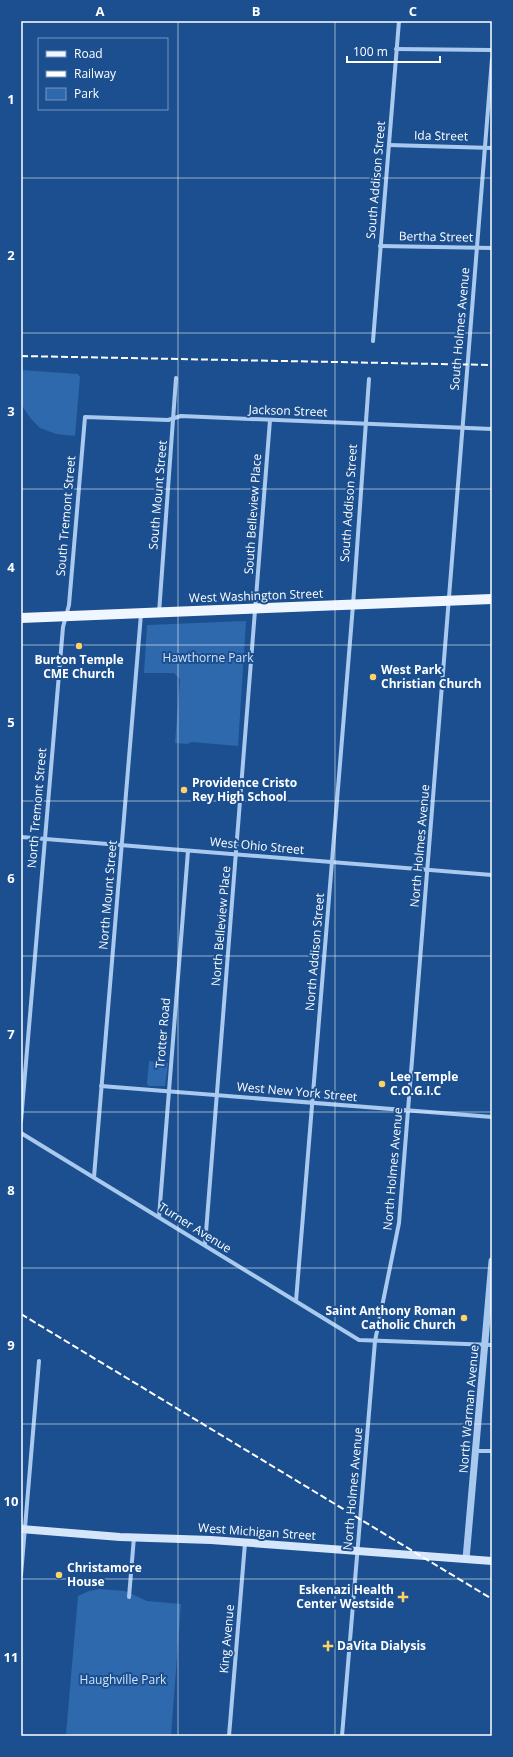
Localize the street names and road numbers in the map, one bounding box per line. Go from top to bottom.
street label: South Addison Street [362,120,389,240]
street label: Ida Street [414,127,468,144]
street label: Bertha Street [399,227,473,246]
street label: South Holmes Avenue [446,266,473,391]
street label: Jackson Street [247,401,328,420]
street label: South Mount Street [144,440,171,550]
street label: South Addison Street [336,443,361,562]
street label: South Belleview Place [240,453,265,575]
street label: South Tremont Street [52,455,79,577]
street label: West Washington Street [189,585,323,606]
street label: North Tremont Street [23,747,50,869]
street label: North Holmes Avenue [406,783,433,908]
street label: West Ohio Street [209,833,305,858]
street label: North Mount Street [94,840,121,950]
street label: North Belleview Place [207,865,234,987]
street label: North Addison Street [301,892,328,1012]
street label: Trotter Road [151,997,174,1069]
street label: West New York Street [236,1078,358,1105]
street label: North Holmes Avenue [379,1106,406,1231]
street label: Turner Avenue [156,1198,235,1257]
street label: North Warman Avenue [454,1344,483,1474]
street label: North Holmes Avenue [339,1426,366,1551]
street label: West Michigan Street [198,1519,317,1544]
street label: King Avenue [215,1604,238,1674]

